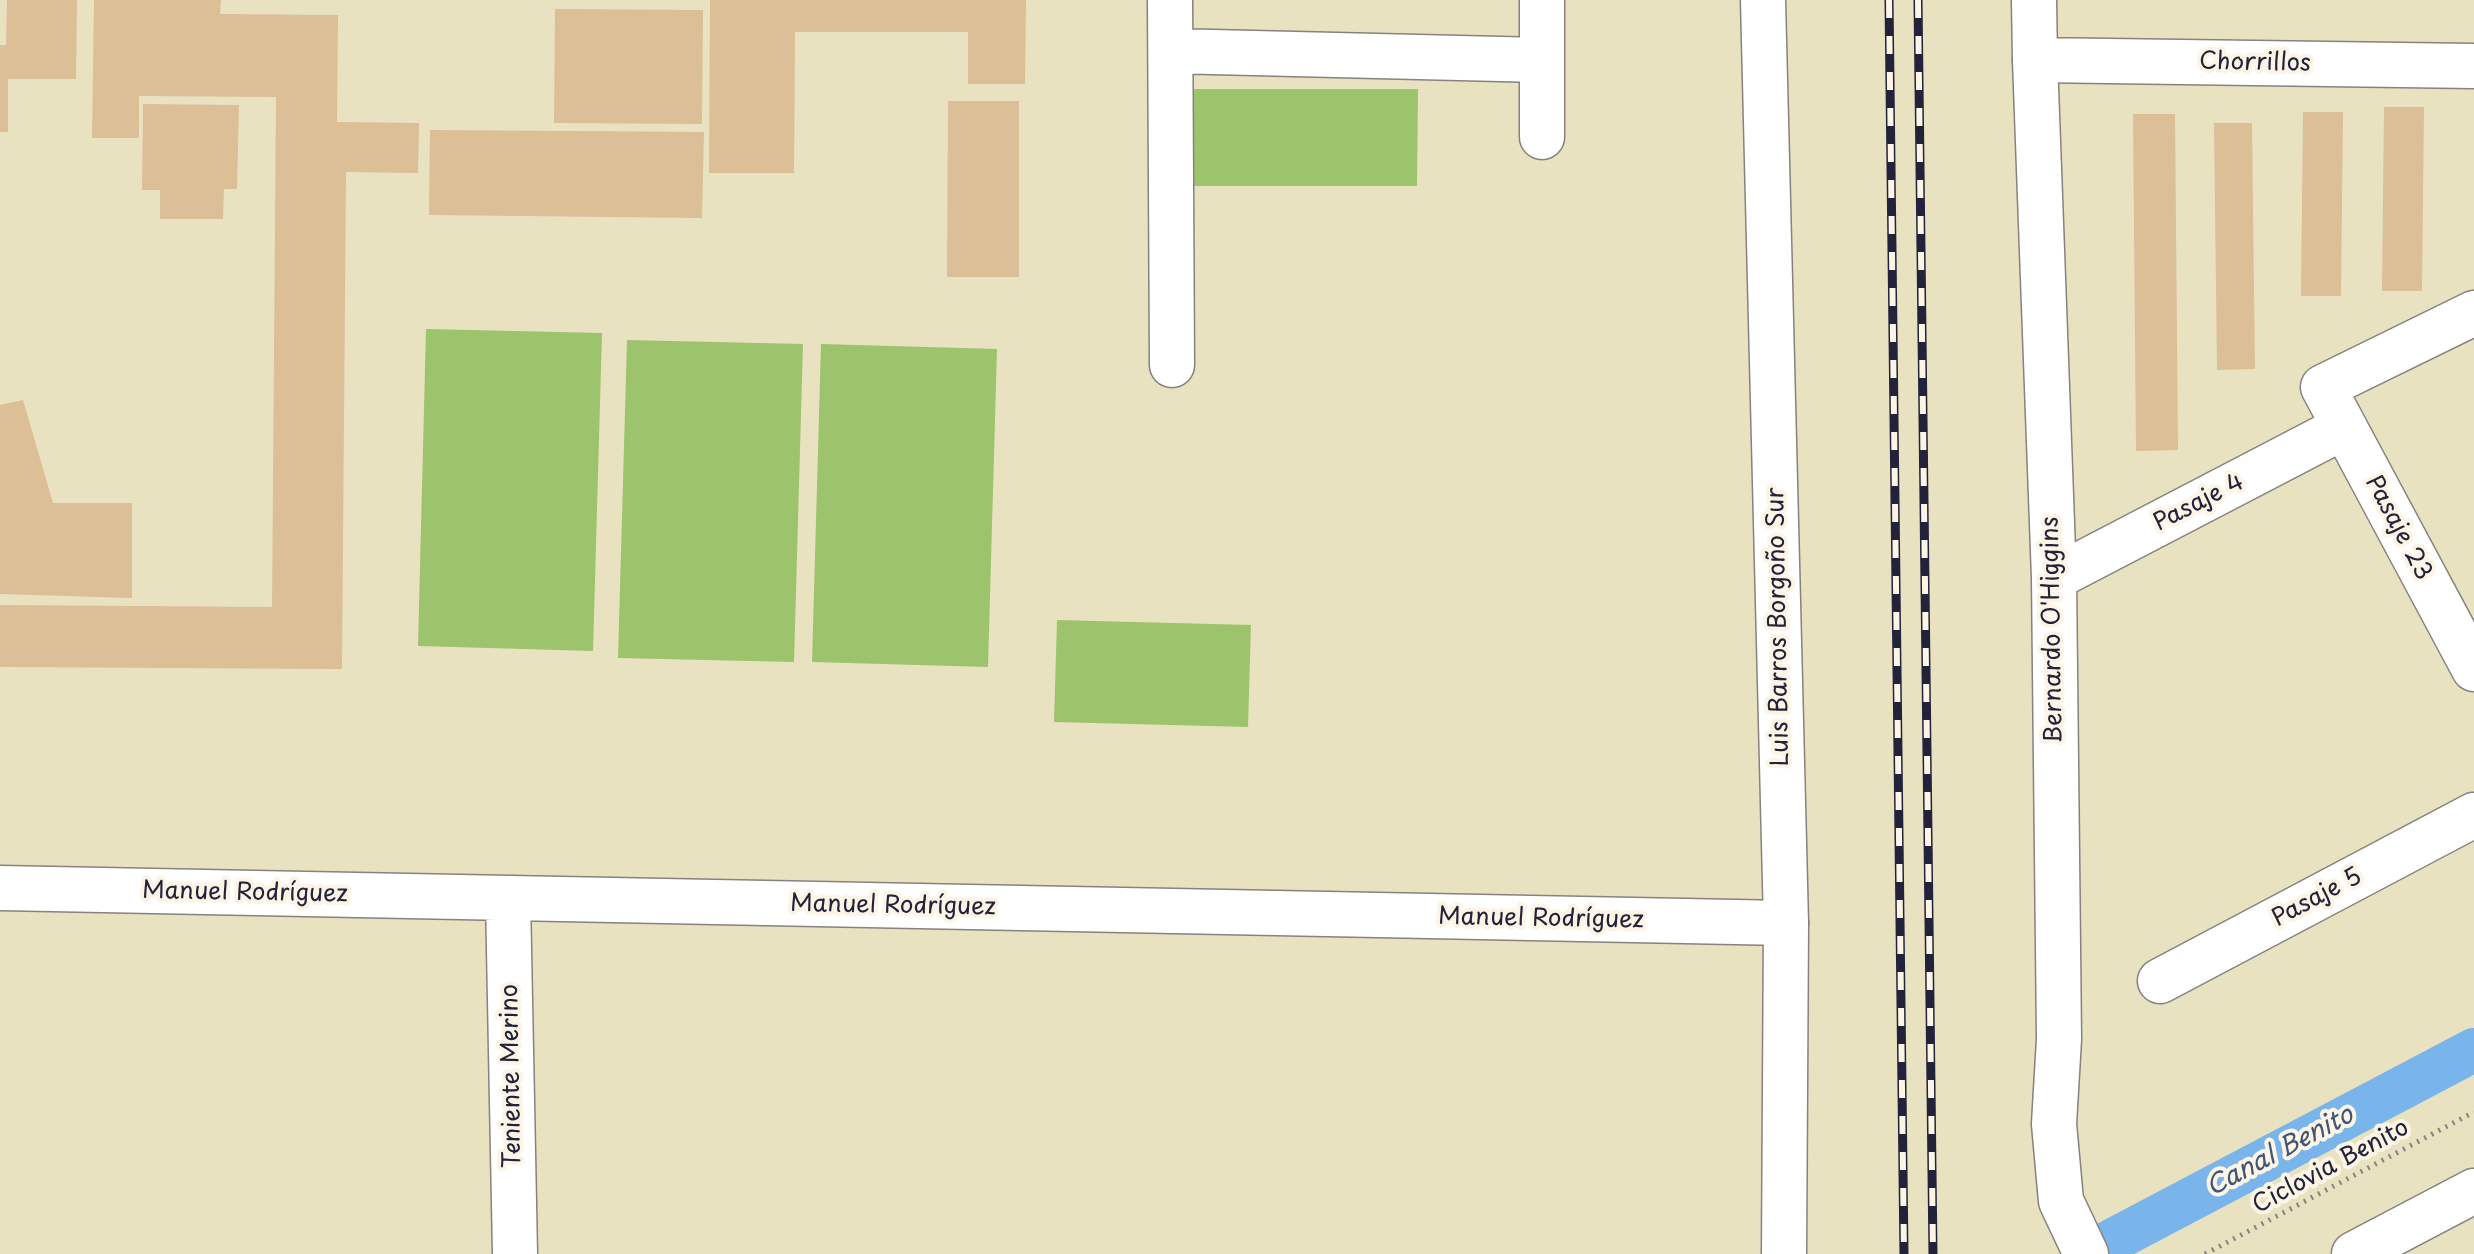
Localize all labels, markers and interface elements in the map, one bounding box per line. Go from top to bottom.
street label: Chorrillos [2199,48,2311,78]
street label: Pasaje 4 [2149,468,2249,538]
street label: Pasaje 23 [2358,471,2438,585]
street label: Luis Barros Borgoño Sur [1762,487,1796,767]
street label: Bernardo O'Higgins [2037,516,2069,744]
street label: Pasaje 5 [2267,862,2367,934]
street label: Manuel Rodríguez [142,877,348,909]
street label: Manuel Rodríguez [790,890,996,922]
street label: Manuel Rodríguez [1438,903,1644,935]
street label: Teniente Merino [496,984,528,1168]
water label: Canal Benito [2201,1100,2359,1204]
street label: Ciclovia Benito [2248,1114,2414,1220]

